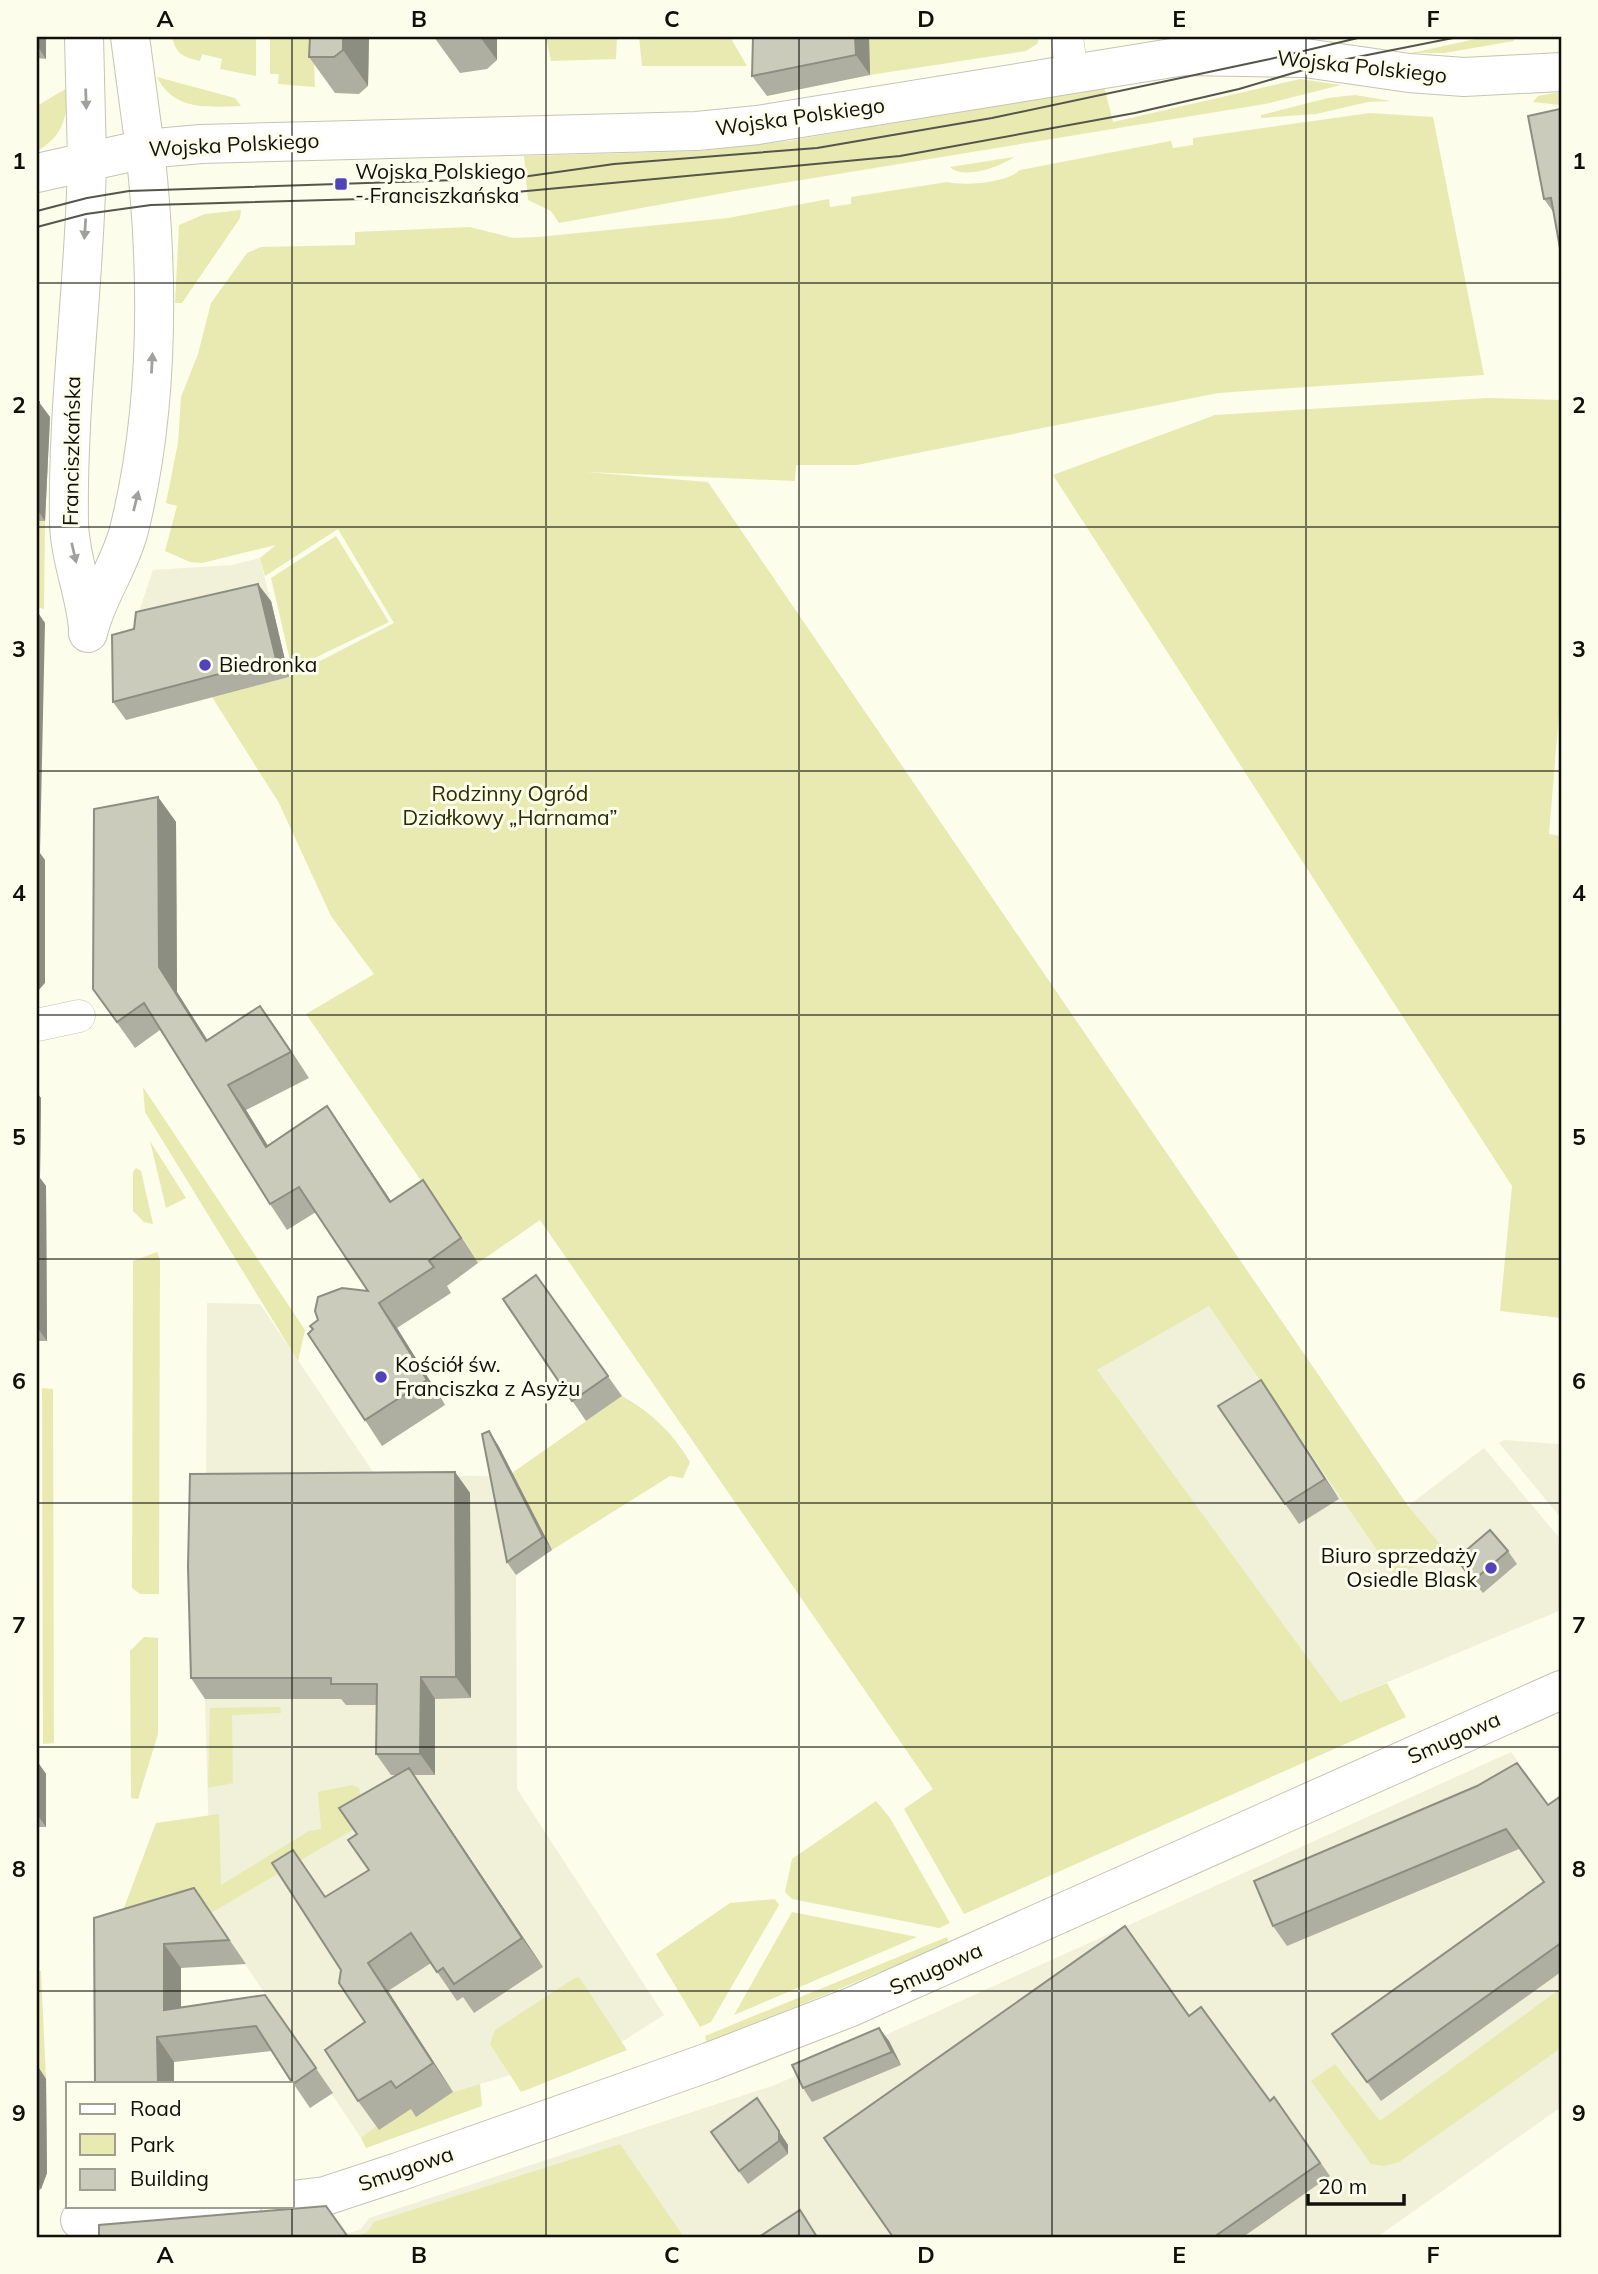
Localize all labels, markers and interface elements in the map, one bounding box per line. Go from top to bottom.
text: A [156,4,174,33]
text: B [411,4,427,33]
text: C [664,4,680,33]
text: D [917,4,935,33]
text: E [1172,4,1186,33]
text: F [1426,4,1440,33]
street label: Wojska Polskiego [1276,44,1448,88]
one-way arrow [80,88,92,110]
street label: Wojska Polskiego [713,91,886,141]
street label: Wojska Polskiego [148,127,320,161]
text: 1 [12,146,26,175]
text: 1 [1572,146,1586,175]
place label: Wojska Polskiego - Franciszkańska [355,158,526,208]
marker: Wojska Polskiego - Franciszkańska [333,176,349,192]
one-way arrow [79,218,90,240]
one-way arrow [146,352,157,374]
street label: Franciszkańska [57,376,85,526]
text: 2 [12,390,26,419]
text: 2 [1572,390,1586,419]
one-way arrow [131,489,142,511]
one-way arrow [68,542,79,564]
text: 3 [12,634,26,663]
text: 3 [1572,634,1586,663]
place label: Biedronka [219,651,317,677]
marker: Biedronka [197,657,213,673]
park label: Rodzinny Ogród Działkowy „Harnama” [402,780,618,830]
text: 4 [12,878,26,907]
text: 4 [1572,878,1586,907]
text: 5 [12,1122,26,1151]
text: 5 [1572,1122,1586,1151]
place label: Kościół św. Franciszka z Asyżu [395,1351,580,1401]
text: 6 [12,1366,26,1395]
text: 6 [1572,1366,1586,1395]
marker: Kościół św. Franciszka z Asyżu [373,1369,389,1385]
place label: Biuro sprzedaży Osiedle Blask [1321,1542,1477,1592]
marker: Biuro sprzedaży Osiedle Blask [1483,1560,1499,1576]
text: 7 [12,1610,26,1639]
text: 7 [1572,1610,1586,1639]
street label: Smugowa [1403,1705,1504,1769]
text: 8 [12,1854,26,1883]
text: 8 [1572,1854,1586,1883]
street label: Smugowa [885,1936,986,2000]
legend [66,2082,294,2208]
text: Road [130,2095,181,2121]
text: 9 [12,2098,26,2127]
text: 9 [1572,2098,1586,2127]
text: Park [130,2131,174,2157]
street label: Smugowa [355,2140,457,2196]
scale bar [1308,2162,1404,2206]
text: Building [130,2165,209,2191]
text: 20 m [1318,2173,1367,2199]
text: A [156,2240,174,2269]
text: B [411,2240,427,2269]
text: C [664,2240,680,2269]
text: D [917,2240,935,2269]
text: E [1172,2240,1186,2269]
text: F [1426,2240,1440,2269]

